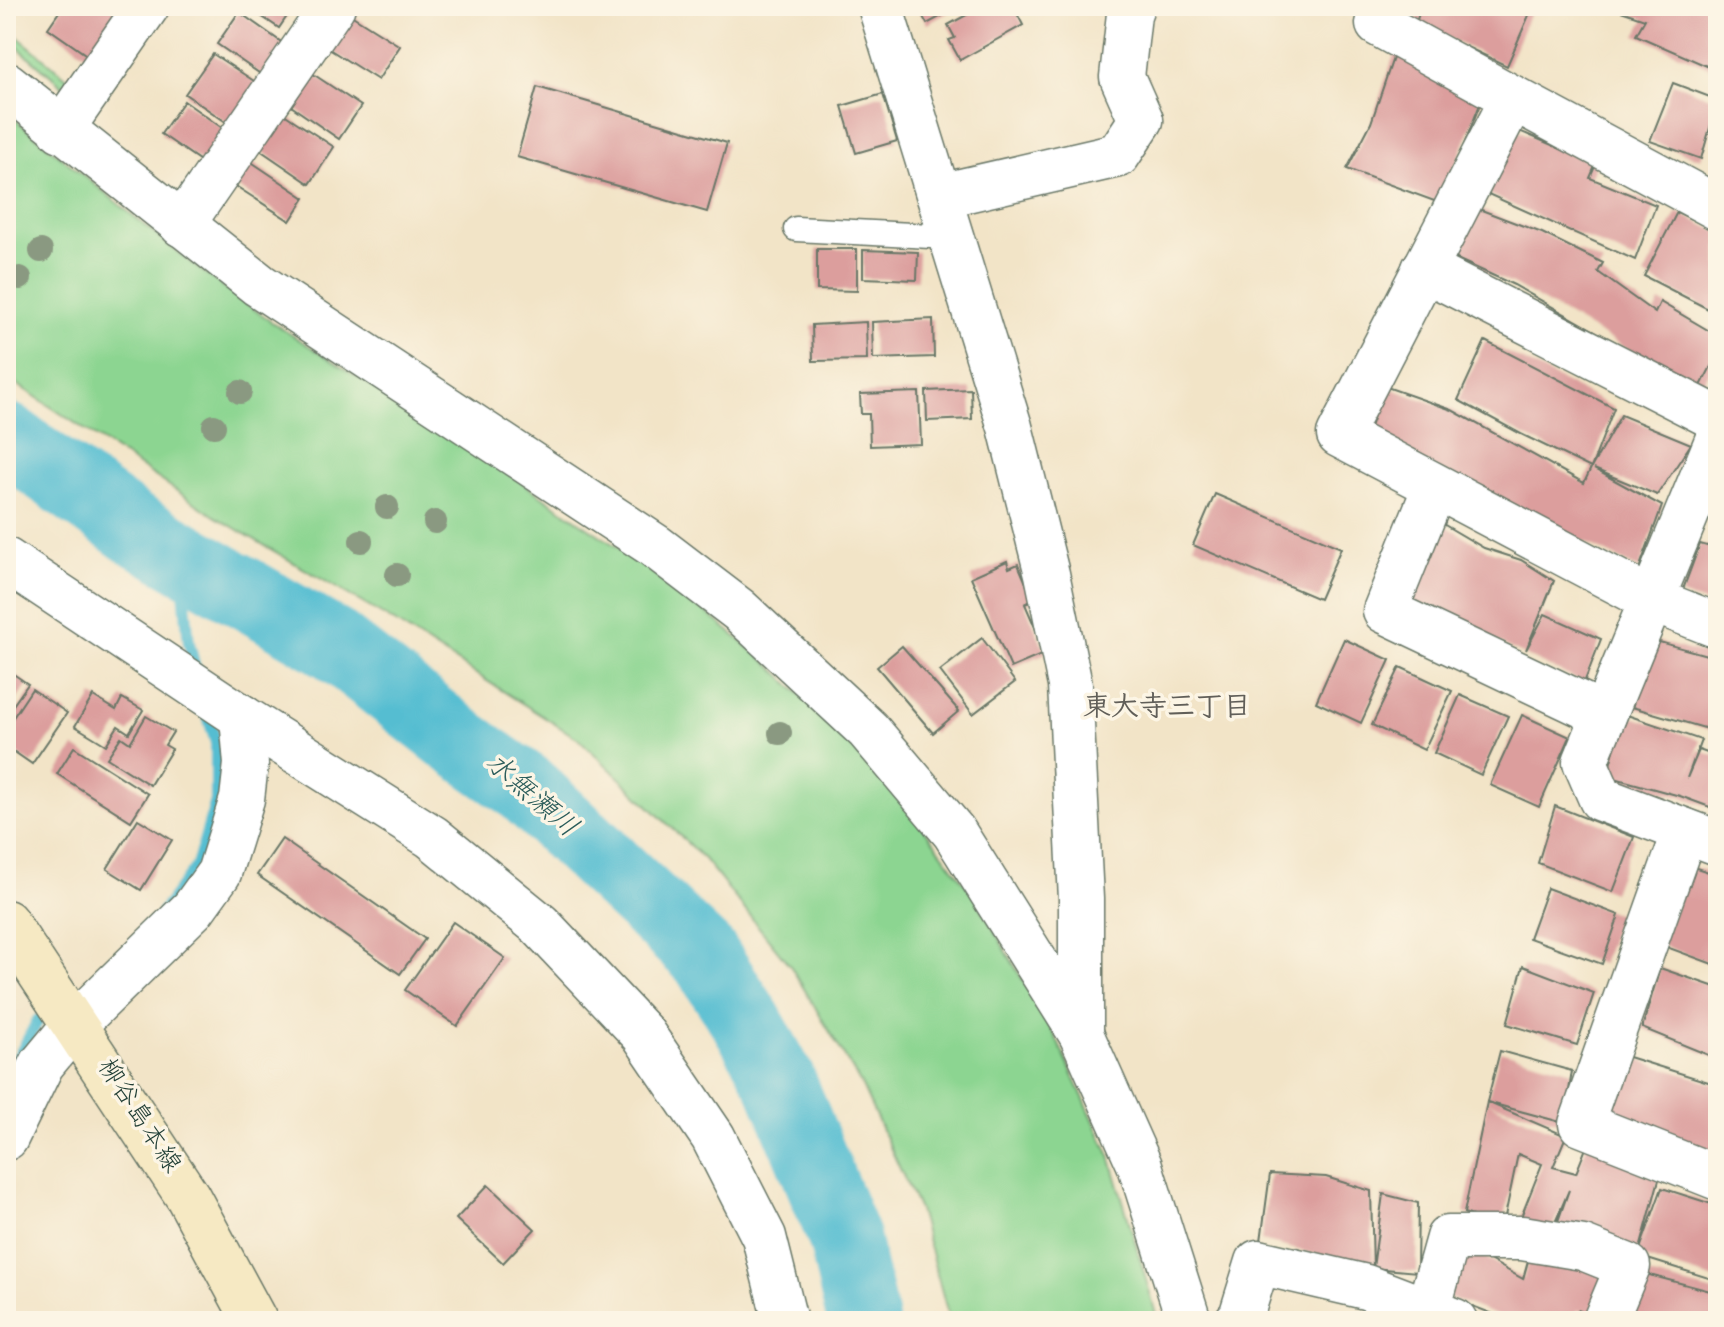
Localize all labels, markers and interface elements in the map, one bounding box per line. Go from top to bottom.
district label: 東大寺三丁目 [1083,691,1251,726]
water label: 水無瀬川 [477,747,584,846]
street label: 柳谷島本線 [89,1053,187,1180]

